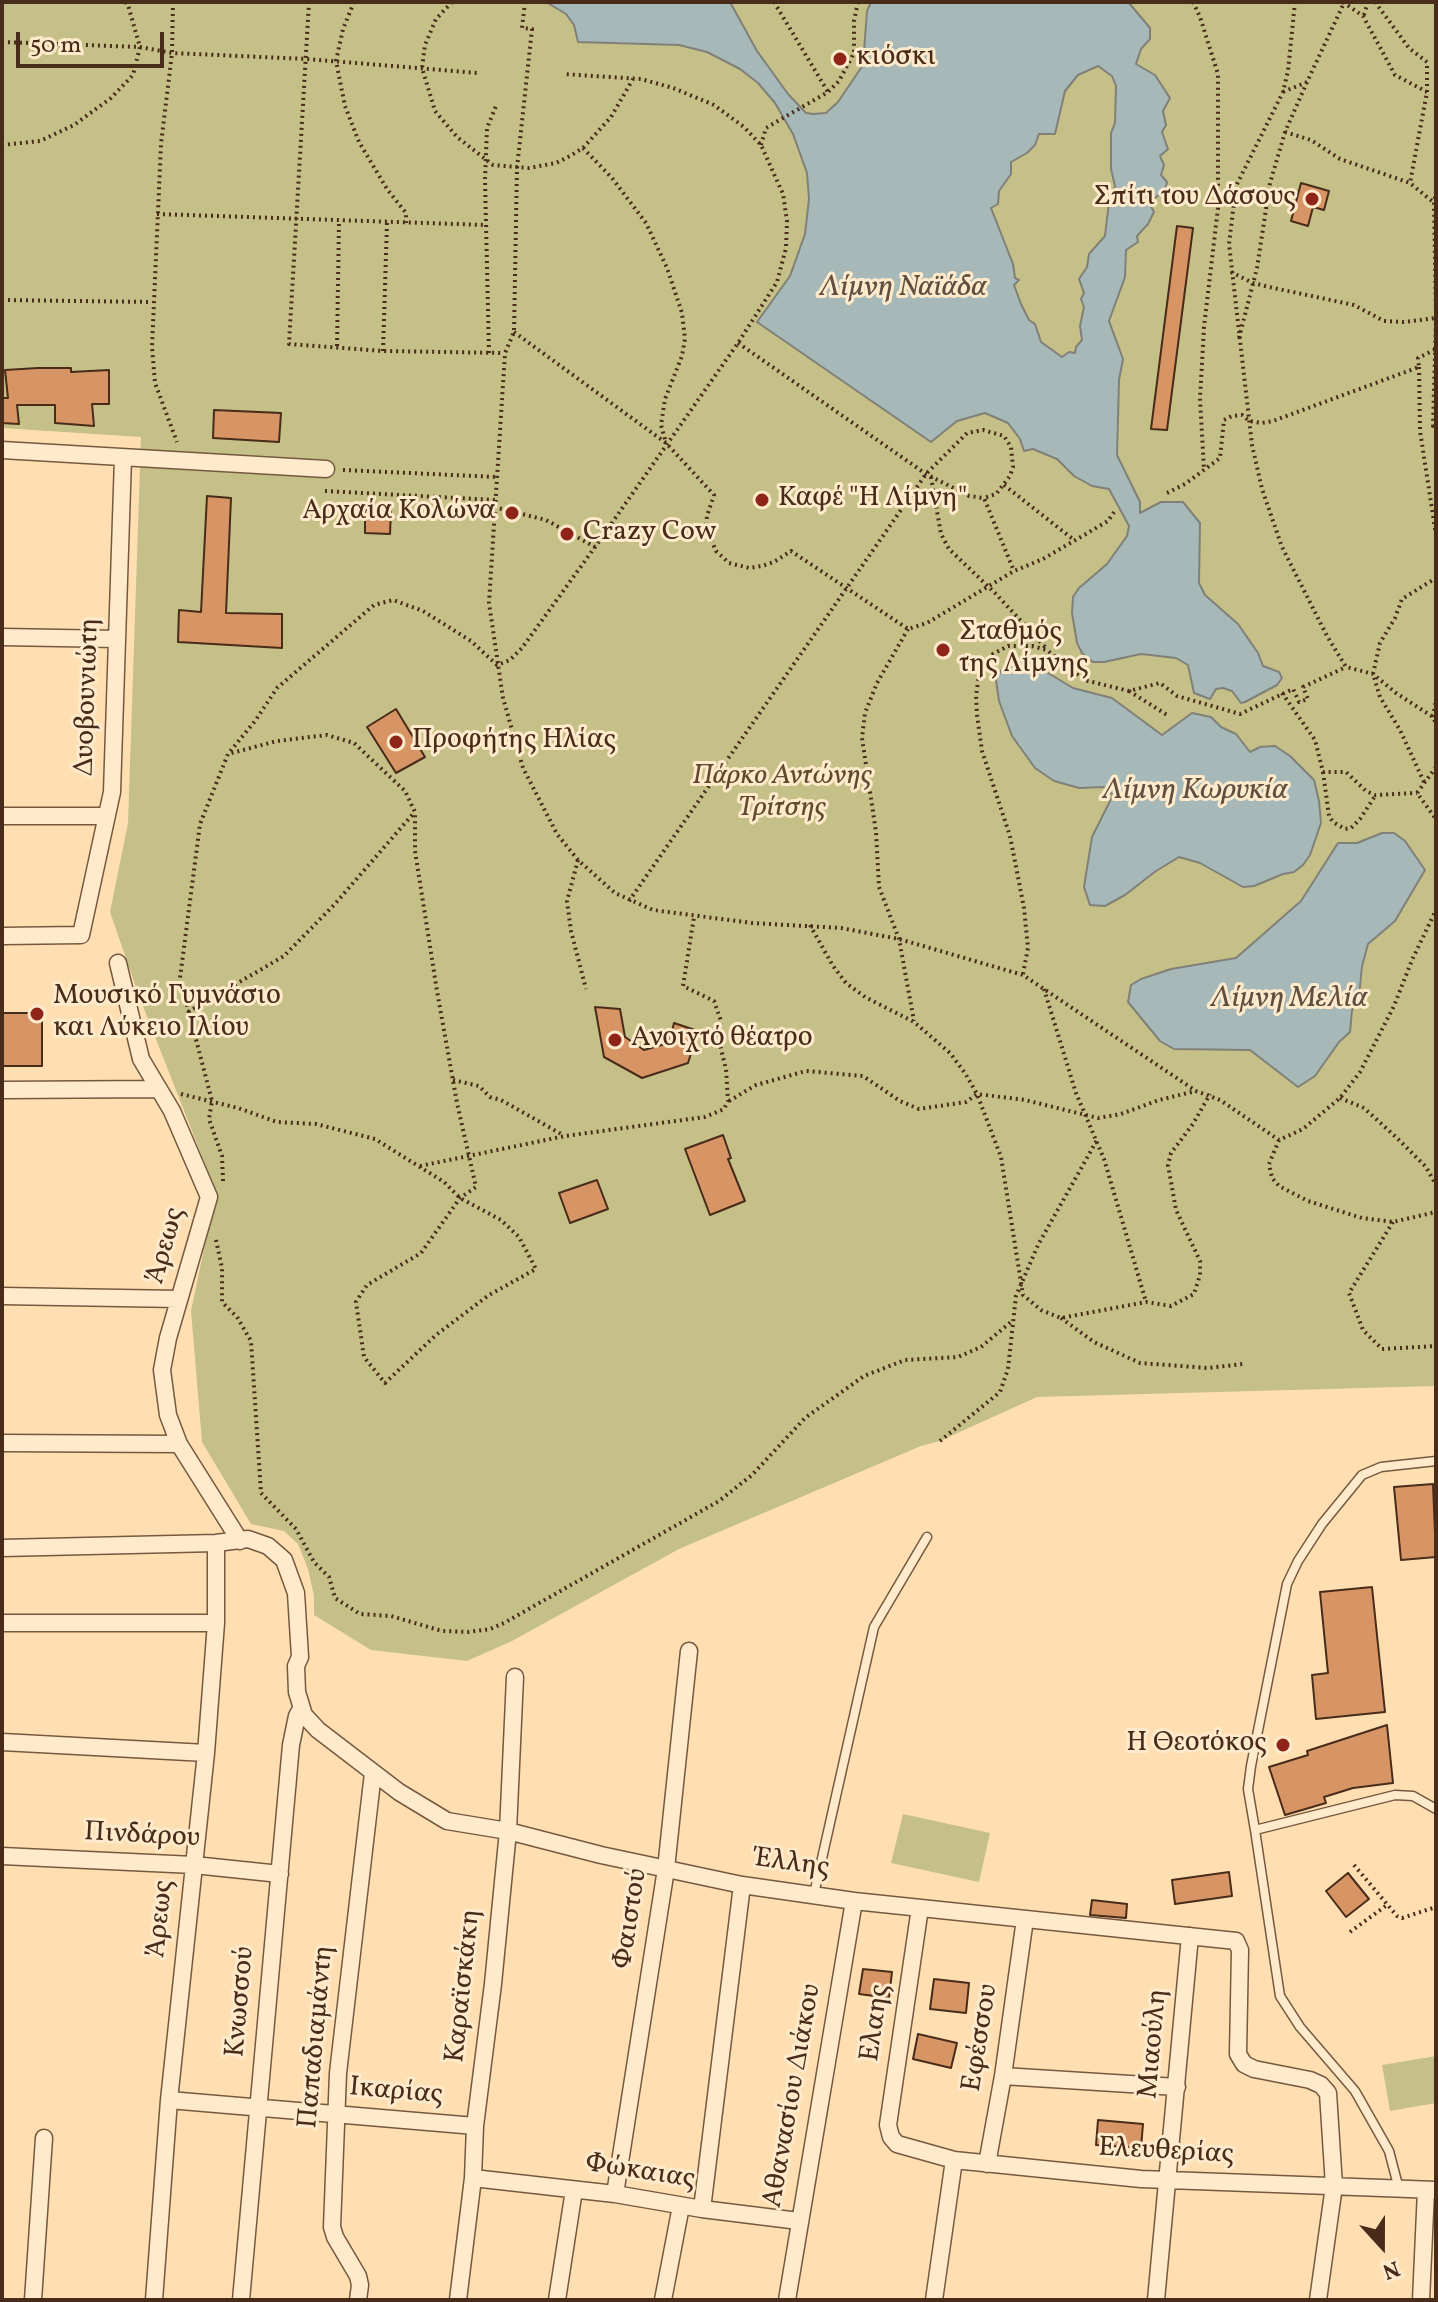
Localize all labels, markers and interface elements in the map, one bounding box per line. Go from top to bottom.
scale bar [20,16,168,66]
text: 50 m [30,29,82,63]
place label: κιόσκι [856,42,936,76]
marker: κιόσκι [831,50,849,68]
place label: Σπίτι του Δάσους [1094,182,1296,216]
marker: Σπίτι του Δάσους [1303,190,1321,208]
water label: Λίμνη Ναϊάδα [820,271,986,307]
place label: Καφέ "Η Λίμνη" [778,483,967,517]
marker: Καφέ "Η Λίμνη" [753,491,771,509]
place label: Αρχαία Κολώνα [302,496,496,530]
marker: Αρχαία Κολώνα [503,504,521,522]
place label: Crazy Cow [583,517,716,551]
marker: Crazy Cow [558,525,576,543]
street label: Δυοβουνιώτη [69,617,109,777]
place label: Σταθμός της Λίμνης [959,617,1089,683]
marker: Σταθμός της Λίμνης [934,641,952,659]
place label: Προφήτης Ηλίας [412,725,616,759]
marker: Προφήτης Ηλίας [387,733,405,751]
park label: Πάρκο Αντώνης Τρίτσης [692,761,872,827]
water label: Λίμνη Κωρυκία [1103,774,1287,810]
place label: Μουσικό Γυμνάσιο και Λύκειο Ιλίου [53,981,281,1047]
water label: Λίμνη Μελία [1211,982,1367,1018]
marker: Μουσικό Γυμνάσιο και Λύκειο Ιλίου [28,1005,46,1023]
place label: Ανοιχτό θέατρο [631,1023,813,1057]
marker: Ανοιχτό θέατρο [606,1031,624,1049]
street label: Άρεως [140,1204,194,1288]
place label: Η Θεοτόκος [1126,1728,1267,1762]
marker: Η Θεοτόκος [1274,1736,1292,1754]
street label: Πινδάρου [83,1817,201,1857]
street label: Έλλης [752,1843,832,1887]
street label: Φαιστού [607,1866,657,1972]
street label: Άρεως [141,1878,183,1960]
street label: Καραϊσκάκη [440,1908,490,2064]
street label: Παπαδιαμάντη [293,1944,343,2130]
street label: Κνωσσού [220,1945,264,2059]
street label: Αθανασίου Διάκου [758,1981,830,2211]
street label: Ελαης [855,1982,899,2064]
street label: Εφέσσου [957,1982,1007,2094]
street label: Μιαούλη [1133,1988,1177,2100]
street label: Ικαρίας [348,2072,444,2114]
street label: Ελευθερίας [1097,2133,1235,2173]
street label: Φώκαιας [583,2148,697,2198]
north arrow [1342,2206,1422,2286]
text: N [1378,2252,1404,2286]

